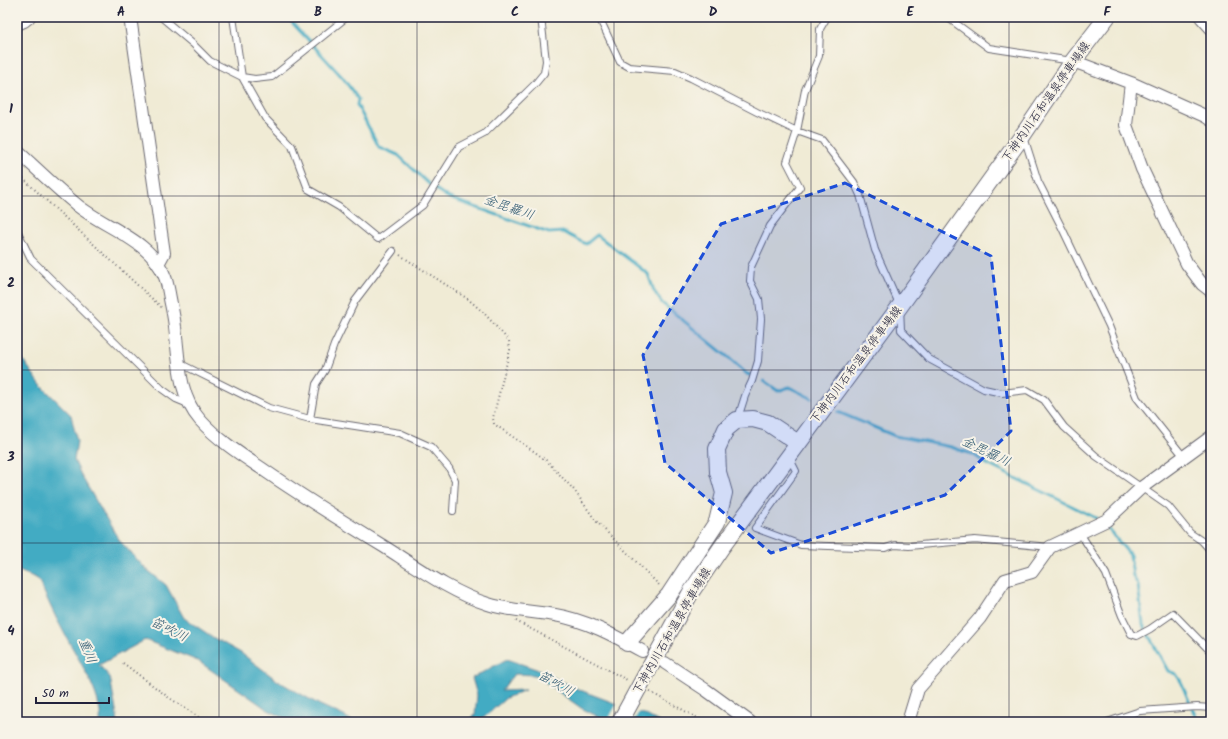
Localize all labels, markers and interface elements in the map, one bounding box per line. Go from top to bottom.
text: A [117,2,125,23]
text: B [314,2,322,23]
text: C [511,2,519,23]
text: D [709,2,718,23]
text: E [906,2,914,23]
text: F [1103,2,1111,23]
street label: 下神内川石和温泉停車場線 [997,38,1095,166]
text: 1 [9,99,13,120]
water label: 金毘羅川 [481,190,537,226]
text: 2 [7,273,15,294]
street label: 下神内川石和温泉停車場線 [805,302,907,428]
water label: 金毘羅川 [958,431,1014,473]
text: 3 [6,447,15,468]
street label: 下神内川石和温泉停車場線 [628,564,716,698]
water label: 笛吹川 [147,612,191,648]
text: 4 [7,621,15,642]
water label: 重川 [72,635,102,667]
water label: 笛吹川 [534,665,578,703]
scale bar [36,679,109,705]
text: 50 m [42,684,69,703]

